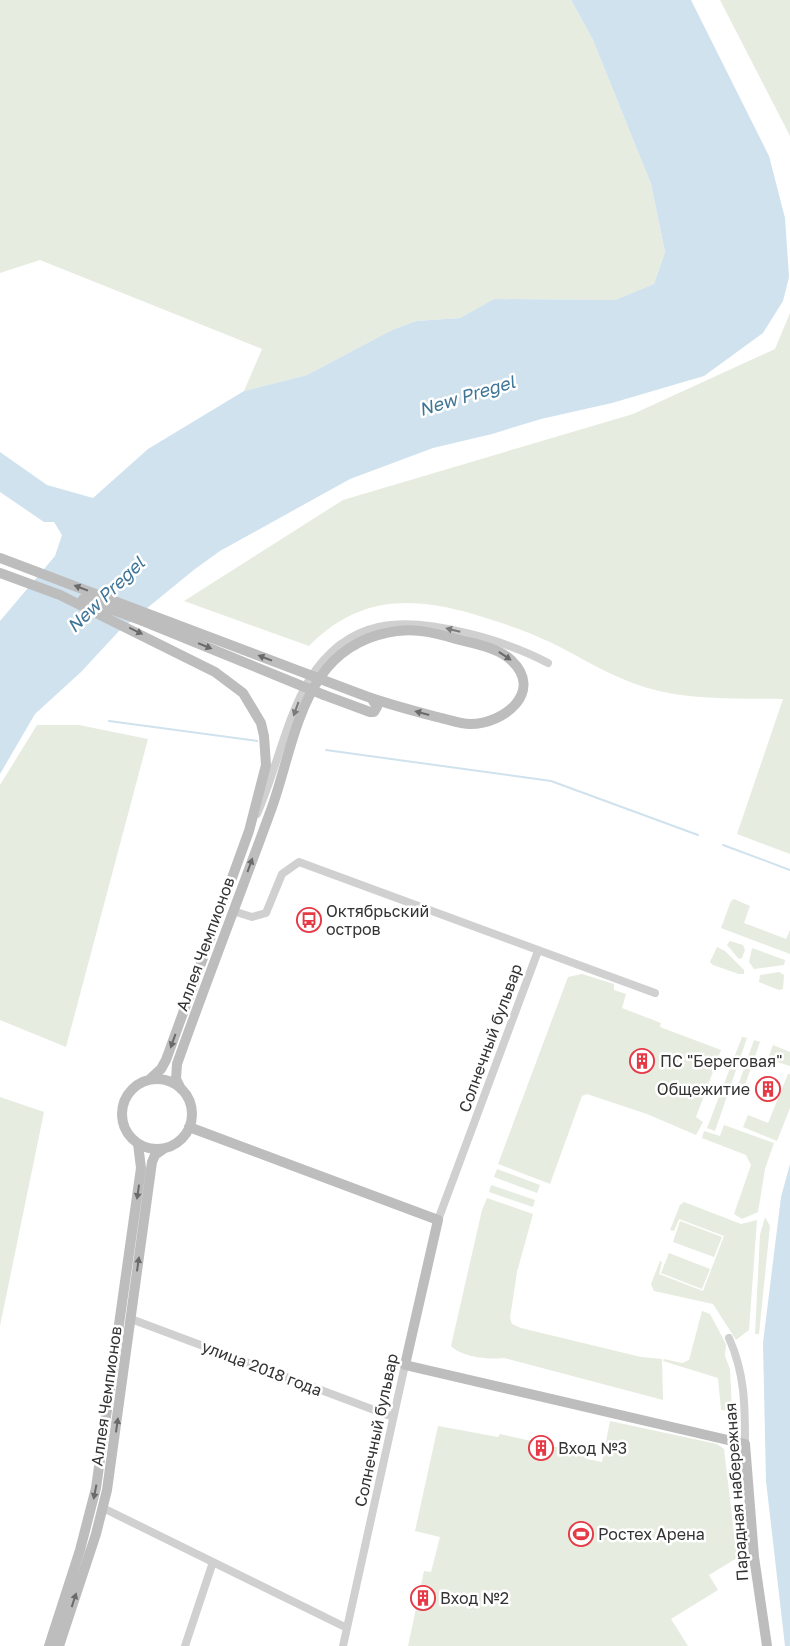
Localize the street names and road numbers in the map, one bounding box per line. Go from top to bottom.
street label: Аллея Чемпионов [171,874,239,1014]
street label: Солнечный бульвар [454,961,526,1115]
street label: Аллея Чемпионов [86,1325,126,1467]
street label: улица 2018 года [199,1336,325,1400]
street label: Солнечный бульвар [350,1351,402,1509]
street label: Парадная набережная [720,1402,752,1582]

